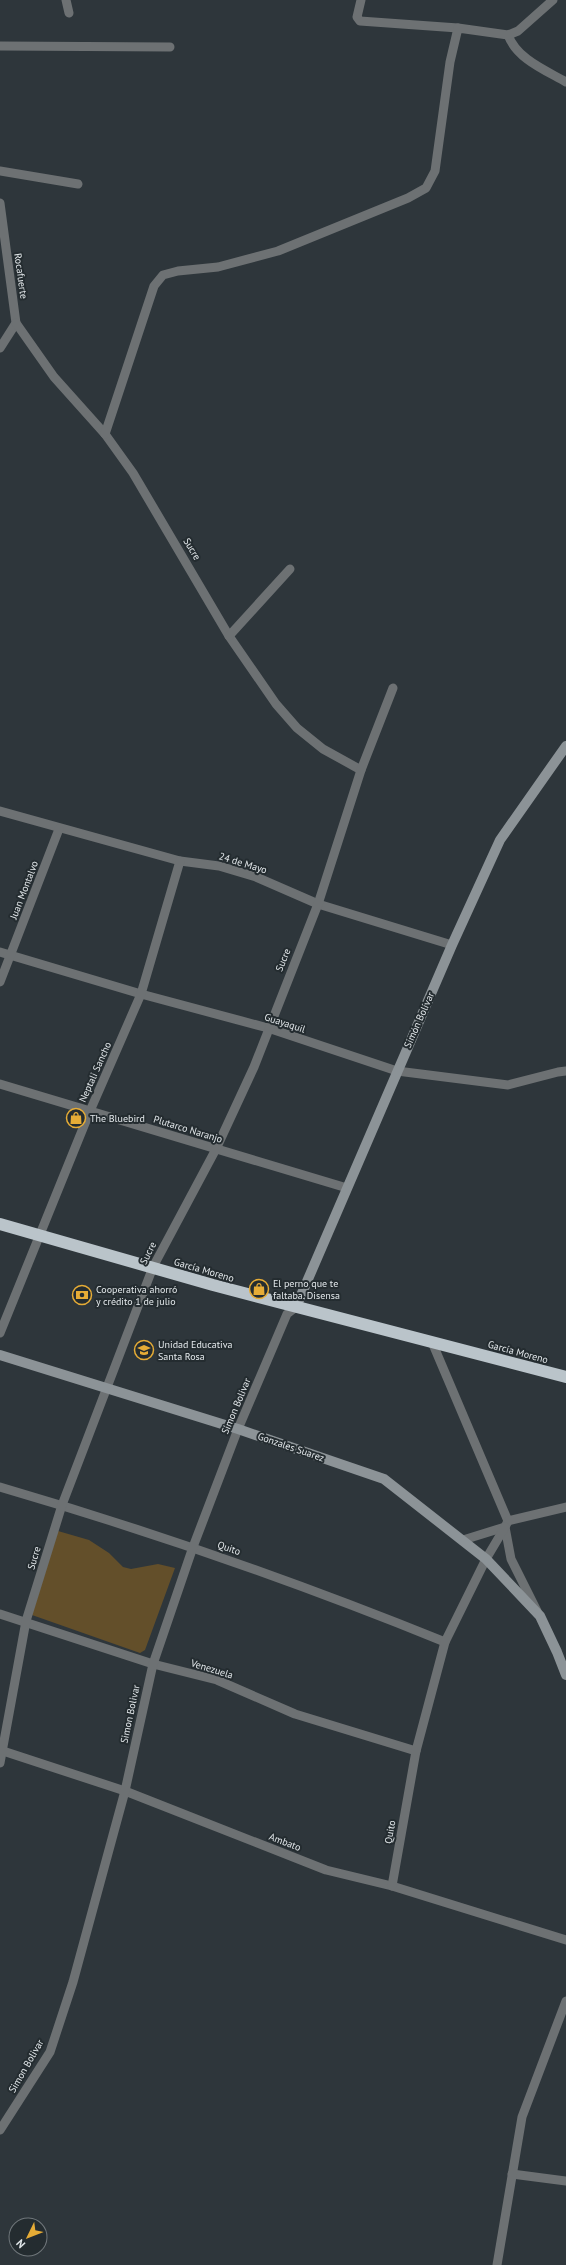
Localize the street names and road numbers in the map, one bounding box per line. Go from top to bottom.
street label: Rocafuerte [11,252,31,300]
street label: Sucre [180,535,204,563]
street label: 24 de Mayo [217,850,269,876]
street label: Juan Montalvo [7,859,41,922]
street label: Sucre [273,947,293,973]
street label: Simón Bolívar [401,990,437,1050]
street label: Guayaquil [263,1010,307,1036]
street label: Neptali Sancho [76,1040,114,1104]
street label: Plutarco Naranjo [152,1112,224,1146]
street label: Sucre [137,1239,159,1267]
street label: García Moreno [172,1255,236,1285]
street label: García Moreno [486,1338,550,1366]
street label: Simon Bolivar [218,1375,254,1436]
street label: Gonzales Suarez [256,1429,326,1465]
street label: Quito [216,1538,242,1558]
street label: Sucre [24,1545,44,1571]
street label: Venezuela [188,1656,235,1682]
street label: Simon Bolivar [117,1683,143,1744]
street label: Quito [382,1819,398,1845]
street label: Ambato [267,1830,303,1854]
street label: Simon Bolivar [5,2036,47,2095]

